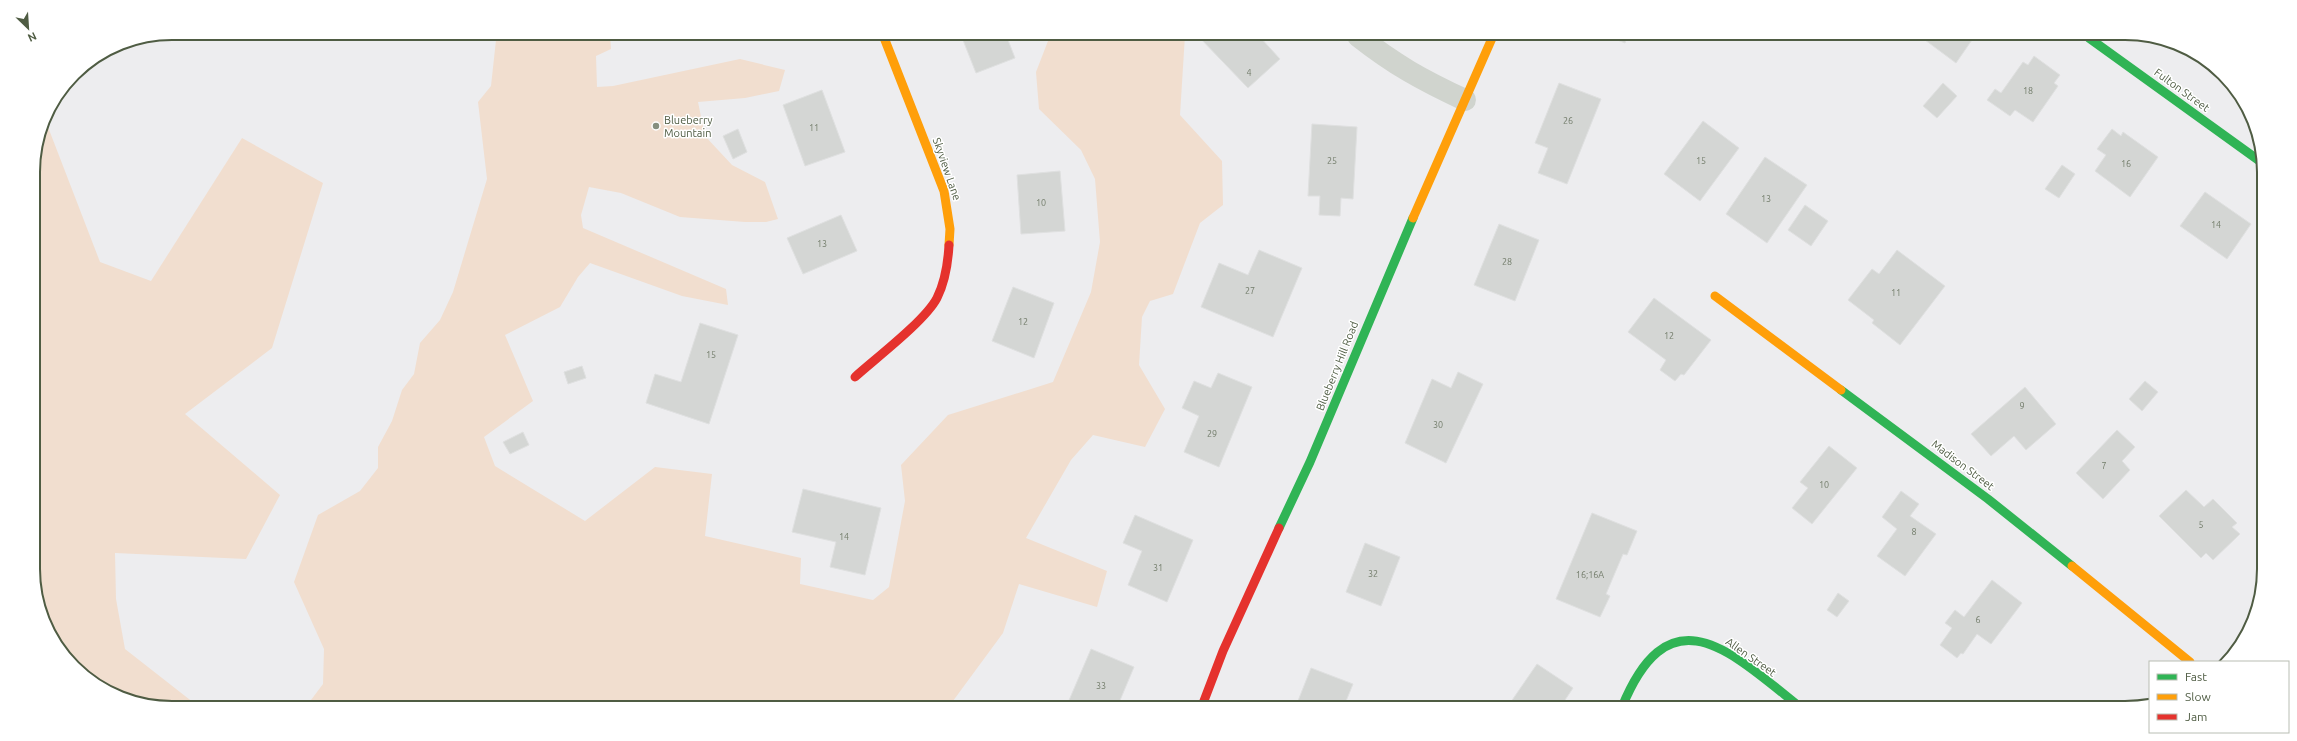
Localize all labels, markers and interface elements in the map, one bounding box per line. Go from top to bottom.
north arrow [8,8,48,48]
text: N [26,30,38,44]
street label: Fulton Street [2152,66,2212,114]
house number: 4 [1246,68,1252,78]
house number: 18 [2023,86,2033,96]
place label: Blueberry Mountain [664,114,713,139]
house number: 26 [1563,116,1573,126]
marker: Blueberry Mountain [651,121,661,131]
house number: 11 [809,123,819,133]
street label: Skyview Lane [931,136,963,202]
house number: 25 [1327,156,1337,166]
house number: 15 [1696,156,1706,166]
house number: 16 [2121,159,2131,169]
house number: 13 [1761,194,1771,204]
house number: 10 [1036,198,1046,208]
house number: 14 [2211,220,2221,230]
house number: 13 [817,239,827,249]
house number: 28 [1502,257,1512,267]
house number: 27 [1245,286,1255,296]
house number: 11 [1891,288,1901,298]
house number: 12 [1018,317,1028,327]
street label: Blueberry Hill Road [1314,320,1360,412]
house number: 12 [1664,331,1674,341]
house number: 15 [706,350,716,360]
house number: 9 [2019,401,2025,411]
house number: 30 [1433,420,1443,430]
house number: 29 [1207,429,1217,439]
street label: Madison Street [1929,438,1997,493]
house number: 7 [2101,461,2107,471]
house number: 10 [1819,480,1829,490]
house number: 5 [2198,520,2204,530]
house number: 8 [1911,527,1917,537]
house number: 14 [839,532,849,542]
house number: 31 [1153,563,1163,573]
house number: 32 [1368,569,1378,579]
house number: 16;16A [1576,570,1604,580]
house number: 6 [1975,615,1981,625]
street label: Allen Street [1724,635,1779,679]
legend [2149,661,2289,733]
text: Fast [2185,670,2207,683]
house number: 33 [1096,681,1106,691]
text: Slow [2185,690,2211,703]
text: Jam [2185,710,2207,723]

